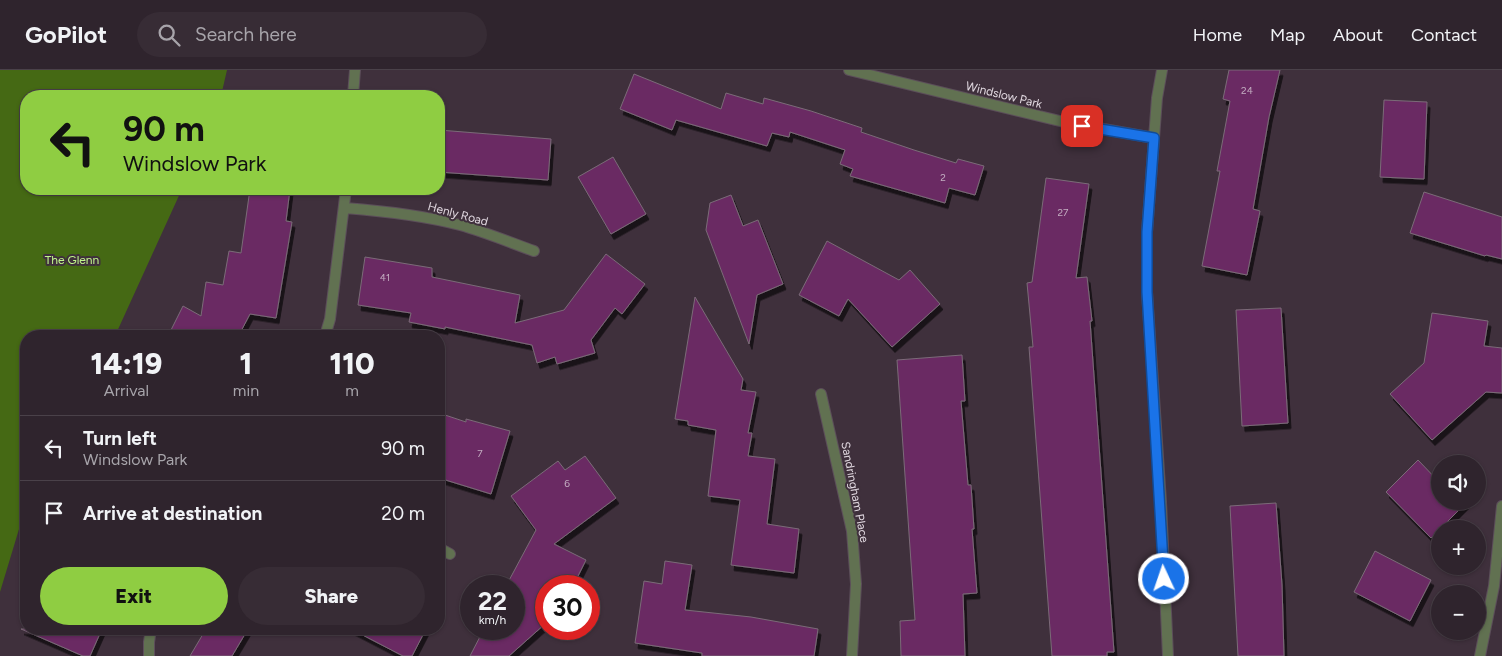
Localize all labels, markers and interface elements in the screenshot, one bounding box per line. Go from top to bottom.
search box [137,12,487,57]
text: GoPilot [25,20,107,49]
icon: search [155,21,183,49]
text: Search here [195,23,297,46]
text: Home [1193,24,1242,46]
text: Map [1270,24,1305,46]
text: About [1333,24,1383,46]
text: Contact [1411,24,1477,46]
street label: Windslow Park [964,79,1044,111]
house number: 24 [1241,84,1253,97]
pin [1061,105,1103,147]
text: 90 m [123,108,205,150]
icon: left [40,110,105,175]
icon: arrive [1068,112,1096,140]
text: Windslow Park [123,150,266,177]
house number: 2 [940,171,946,184]
street label: Henly Road [426,199,490,229]
house number: 27 [1058,206,1069,219]
park label: The Glenn [45,253,100,267]
house number: 41 [380,271,390,284]
text: 14:19 [90,345,162,382]
text: 1 [240,345,252,382]
text: 110 [329,345,375,382]
text: Arrival [104,381,149,400]
text: min [233,381,259,400]
text: m [345,381,359,400]
text: Turn left [83,427,157,450]
icon: left [40,434,68,462]
text: 90 m [381,437,425,460]
street label: Sandringham Place [838,440,872,544]
house number: 7 [477,447,483,460]
text: Windslow Park [83,450,187,469]
map controls [1431,455,1486,640]
button: sound [1431,455,1486,510]
house number: 6 [564,477,570,490]
icon: arrive [40,499,68,527]
text: Arrive at destination [83,502,262,525]
text: 20 m [381,502,425,525]
button: + [1431,520,1486,575]
position arrow [1137,552,1189,604]
button: Exit [40,567,228,625]
button: Share [238,567,425,625]
speed limit sign: 30 [535,575,600,640]
button: − [1431,585,1486,640]
text: 22 [478,586,507,616]
text: km/h [479,613,506,627]

